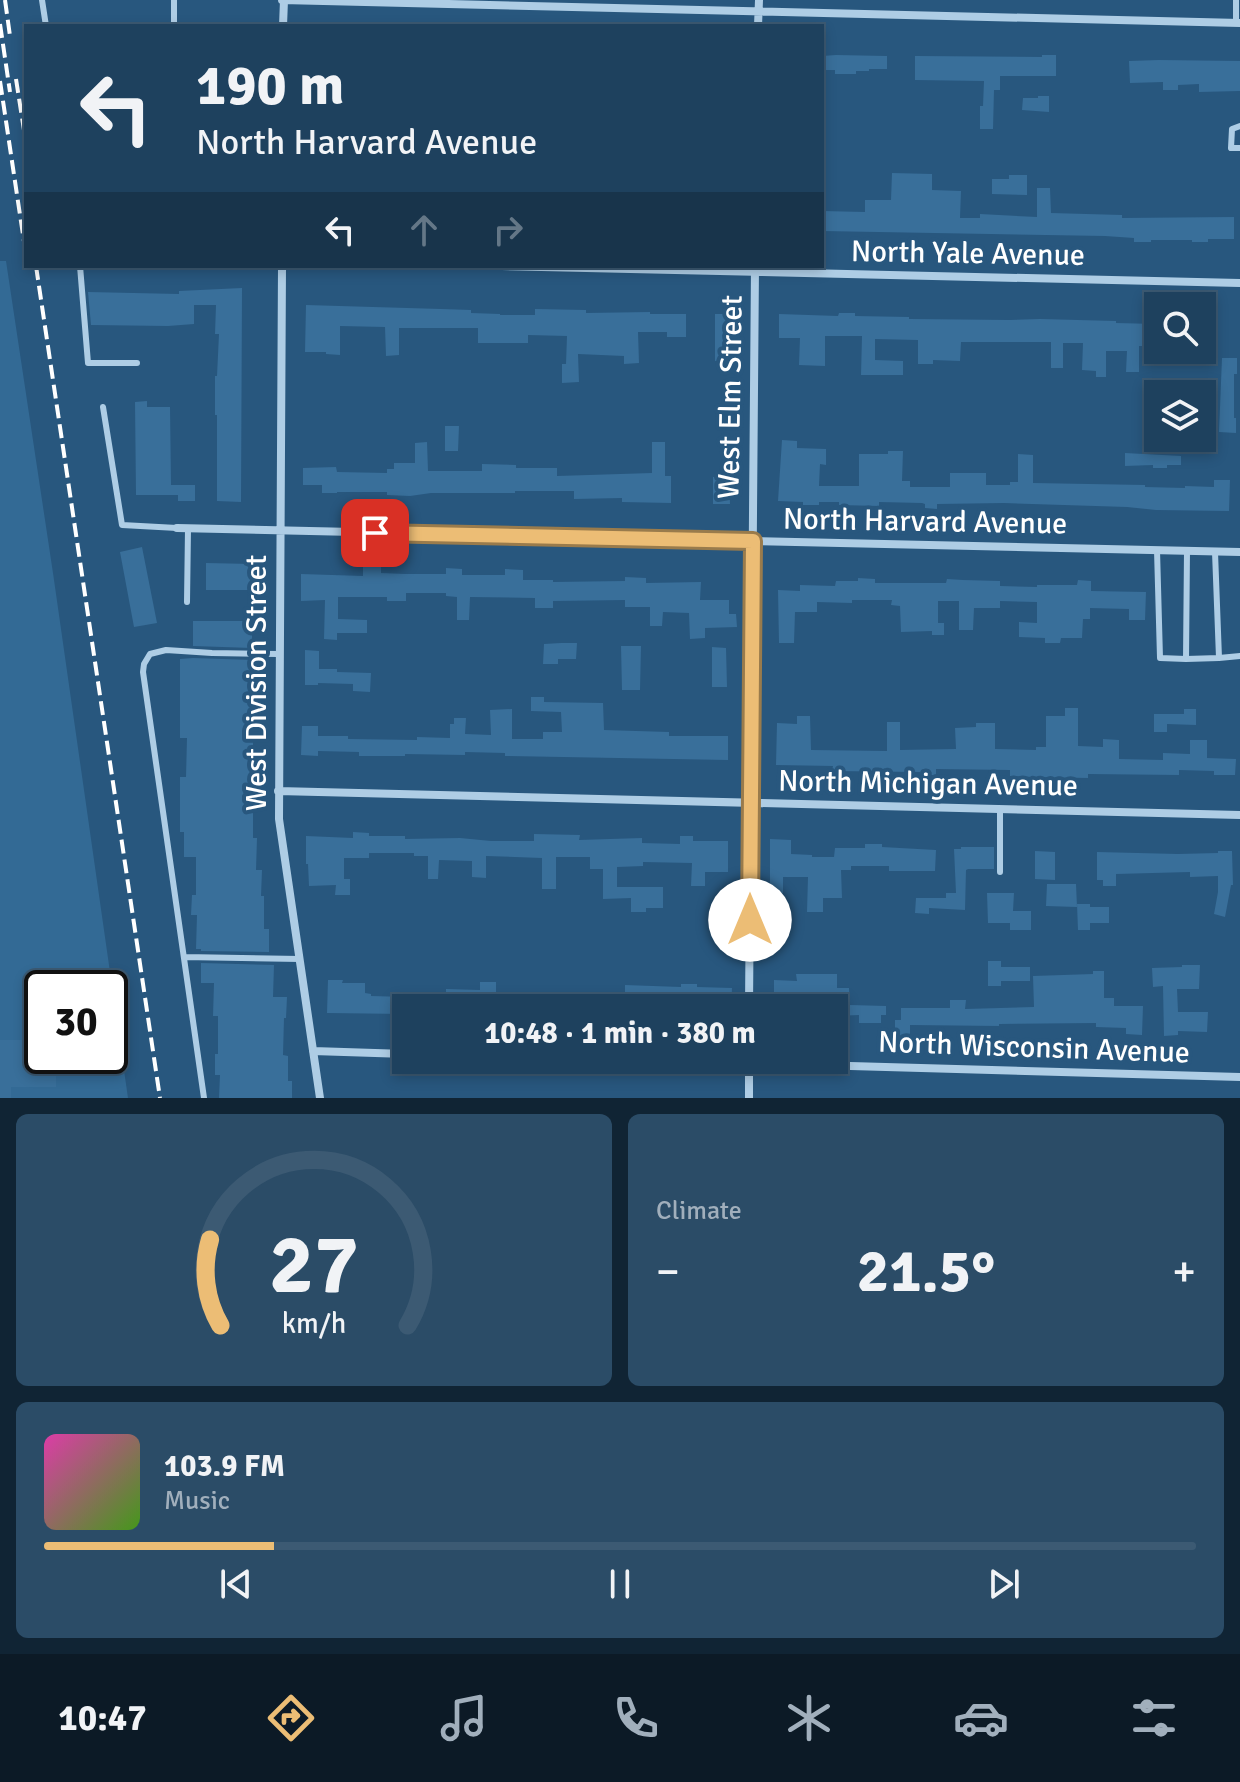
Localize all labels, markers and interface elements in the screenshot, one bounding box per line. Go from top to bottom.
text: 190 m [196,51,344,120]
icon: left [64,56,168,160]
text: North Harvard Avenue [196,120,537,165]
icon: left [318,208,362,252]
icon: ahead [402,208,446,252]
icon: right [486,208,530,252]
street label: North Yale Avenue [851,233,1085,274]
map controls [1144,292,1216,452]
button: search [1144,292,1216,364]
street label: West Elm Street [710,295,751,499]
button: layers [1144,380,1216,452]
pin [341,499,409,567]
street label: North Harvard Avenue [783,501,1067,542]
icon: arrive [353,511,397,555]
street label: West Division Street [238,555,275,811]
street label: North Michigan Avenue [778,762,1078,805]
position arrow [708,878,792,962]
speed limit sign: 30 [24,970,128,1074]
text: 10:48 · 1 min · 380 m [484,1015,756,1052]
street label: North Wisconsin Avenue [877,1024,1190,1071]
text: Climate [656,1195,742,1227]
text: 27 [269,1214,359,1316]
text: 21.5° [857,1235,995,1309]
text: − [656,1245,680,1299]
text: + [1172,1245,1196,1299]
text: km/h [282,1306,346,1341]
text: 103.9 FM [164,1448,285,1485]
text: Music [164,1485,230,1517]
icon: previous [214,1562,258,1606]
icon: pause [598,1562,642,1606]
icon: next [982,1562,1026,1606]
icon: directions [263,1690,319,1746]
icon: music [436,1690,492,1746]
icon: phone [608,1690,664,1746]
icon: climate [781,1690,837,1746]
icon: car [953,1690,1009,1746]
icon: filters [1126,1690,1182,1746]
text: 10:47 [58,1696,147,1741]

